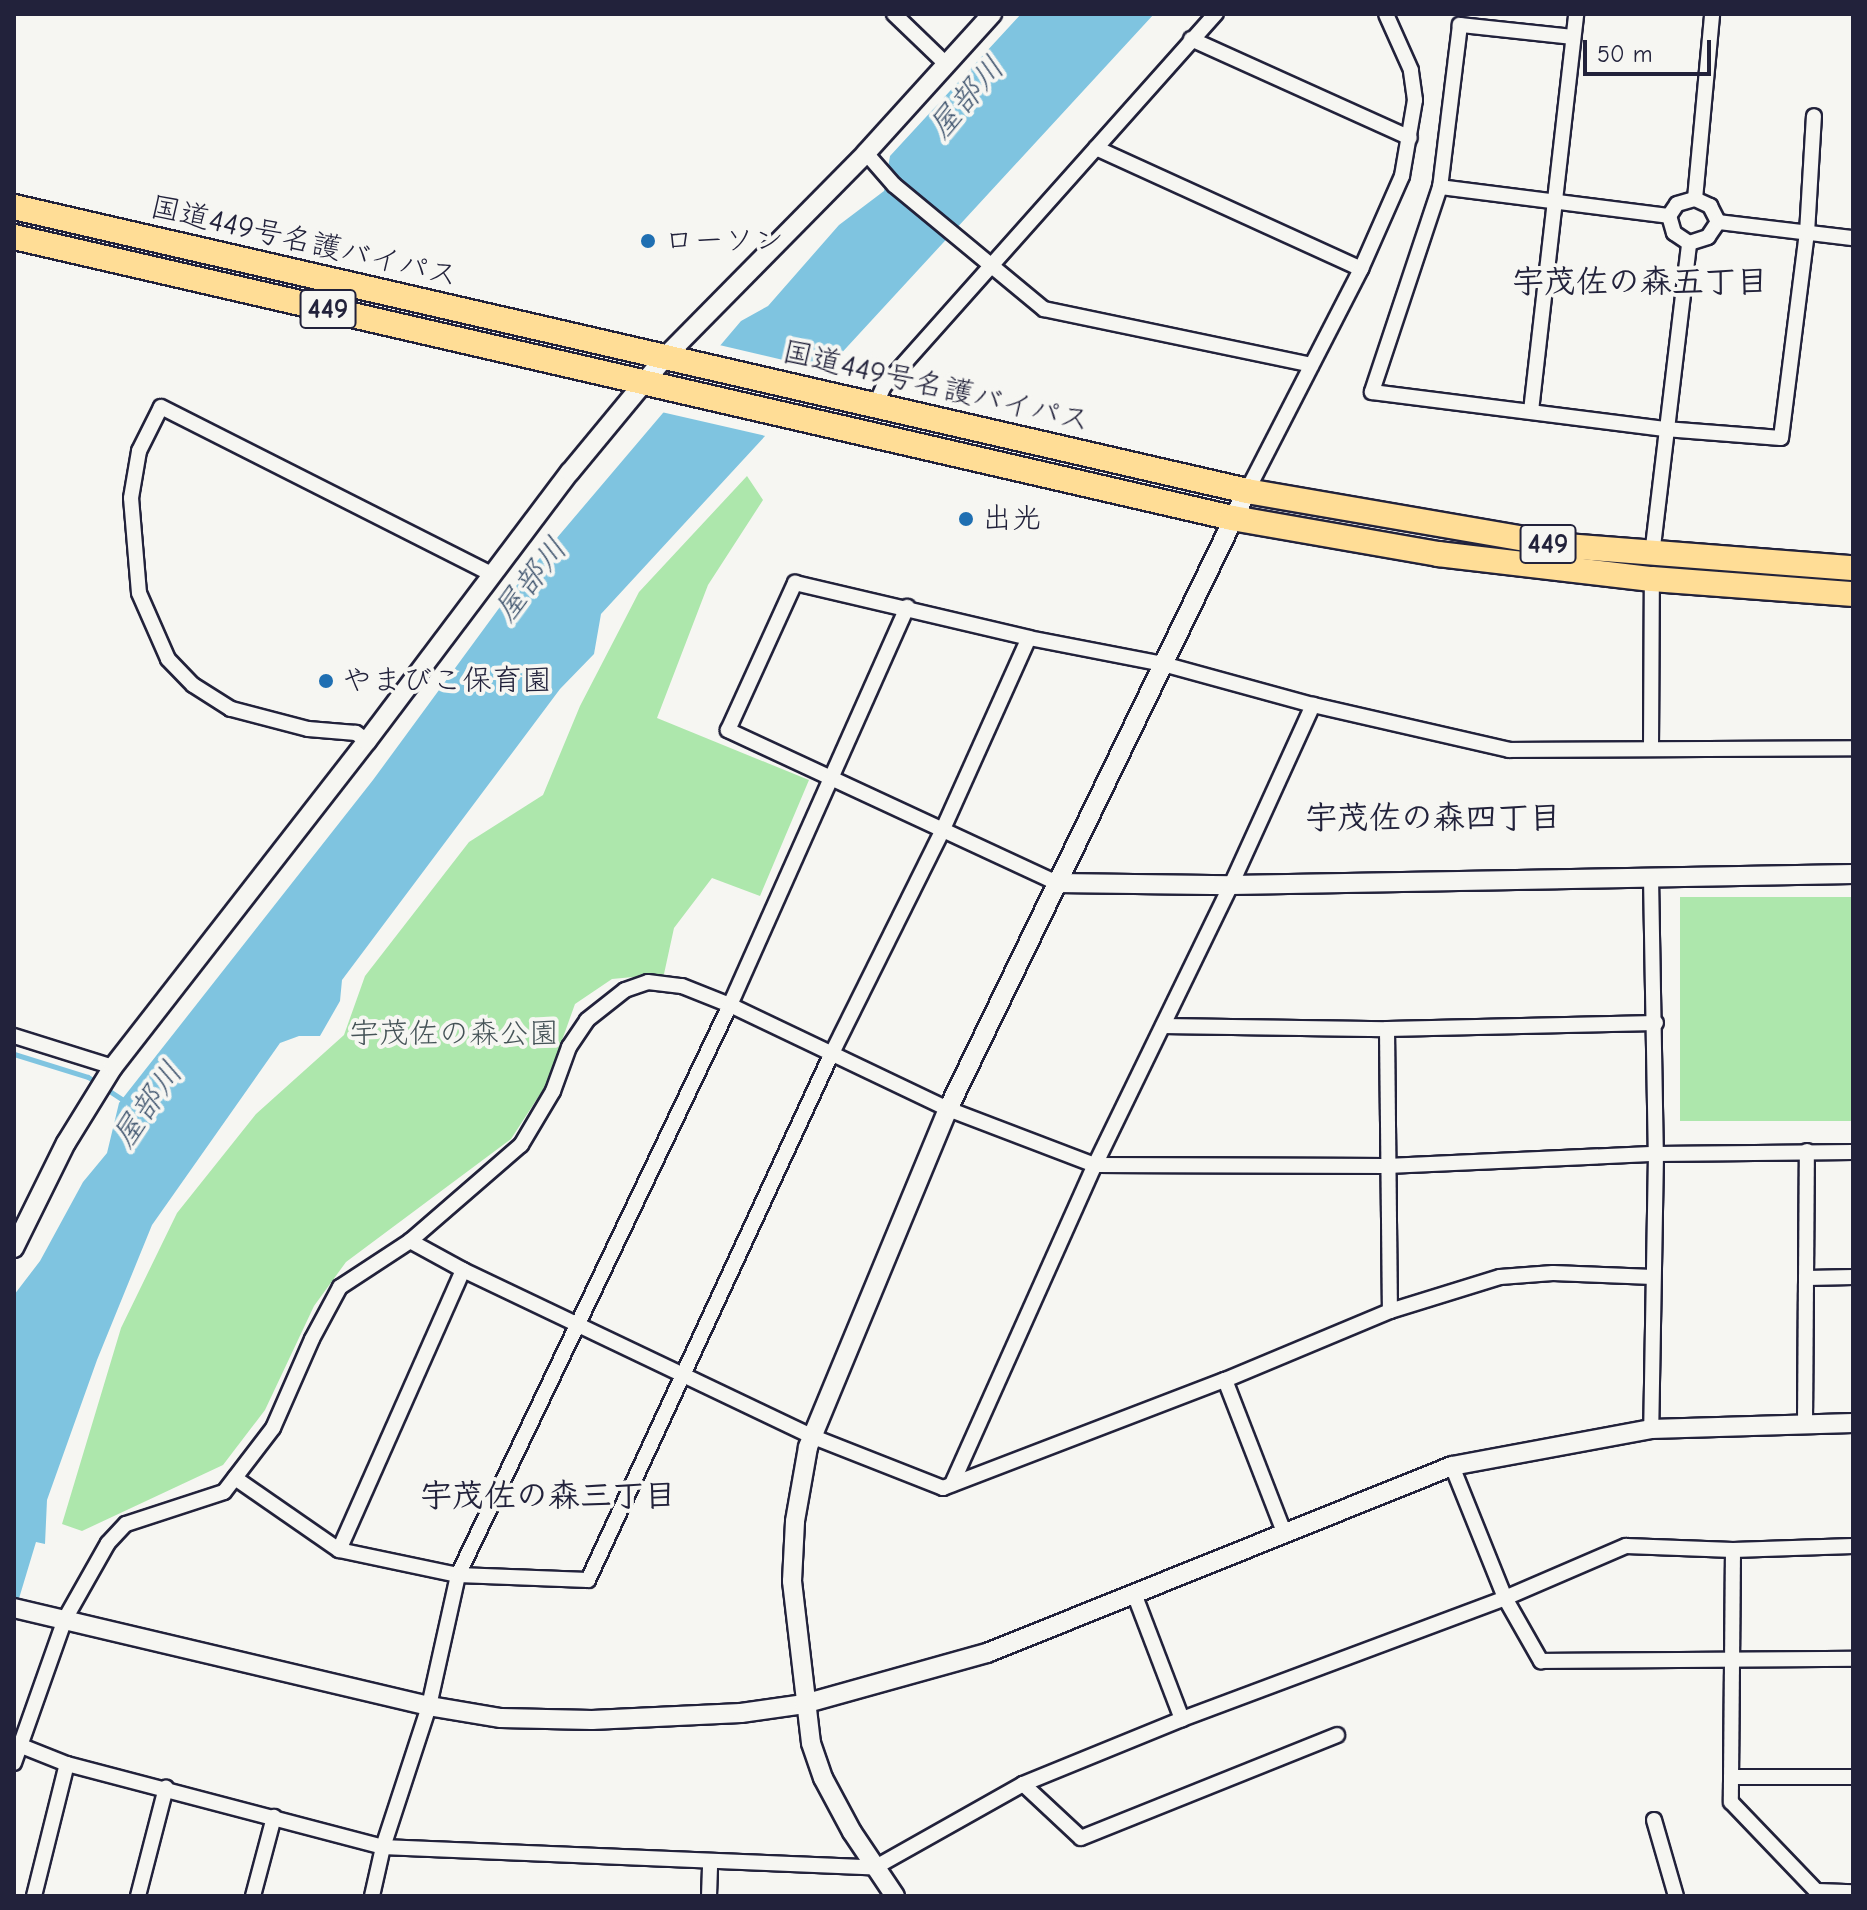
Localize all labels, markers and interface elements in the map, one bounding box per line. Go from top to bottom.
scale bar [1587,24,1715,74]
text: 50 m [1597,40,1653,68]
water label: 屋部川 [921,49,1013,147]
street label: 国道449号名護バイパス [147,189,461,295]
place label: ローソン [664,223,784,259]
marker: ローソン [639,232,657,250]
district label: 宇茂佐の森五丁目 [1512,263,1768,301]
road number: 449 [298,285,358,333]
street label: 国道449号名護バイパス [779,334,1093,440]
place label: 出光 [982,501,1042,537]
marker: 出光 [957,510,975,528]
road number: 449 [1518,520,1578,568]
water label: 屋部川 [486,530,576,630]
place label: やまびこ保育園 [342,663,552,699]
marker: やまびこ保育園 [317,672,335,690]
district label: 宇茂佐の森四丁目 [1305,799,1561,837]
park label: 宇茂佐の森公園 [349,1016,559,1052]
water label: 屋部川 [105,1055,191,1155]
district label: 宇茂佐の森三丁目 [420,1477,676,1515]

